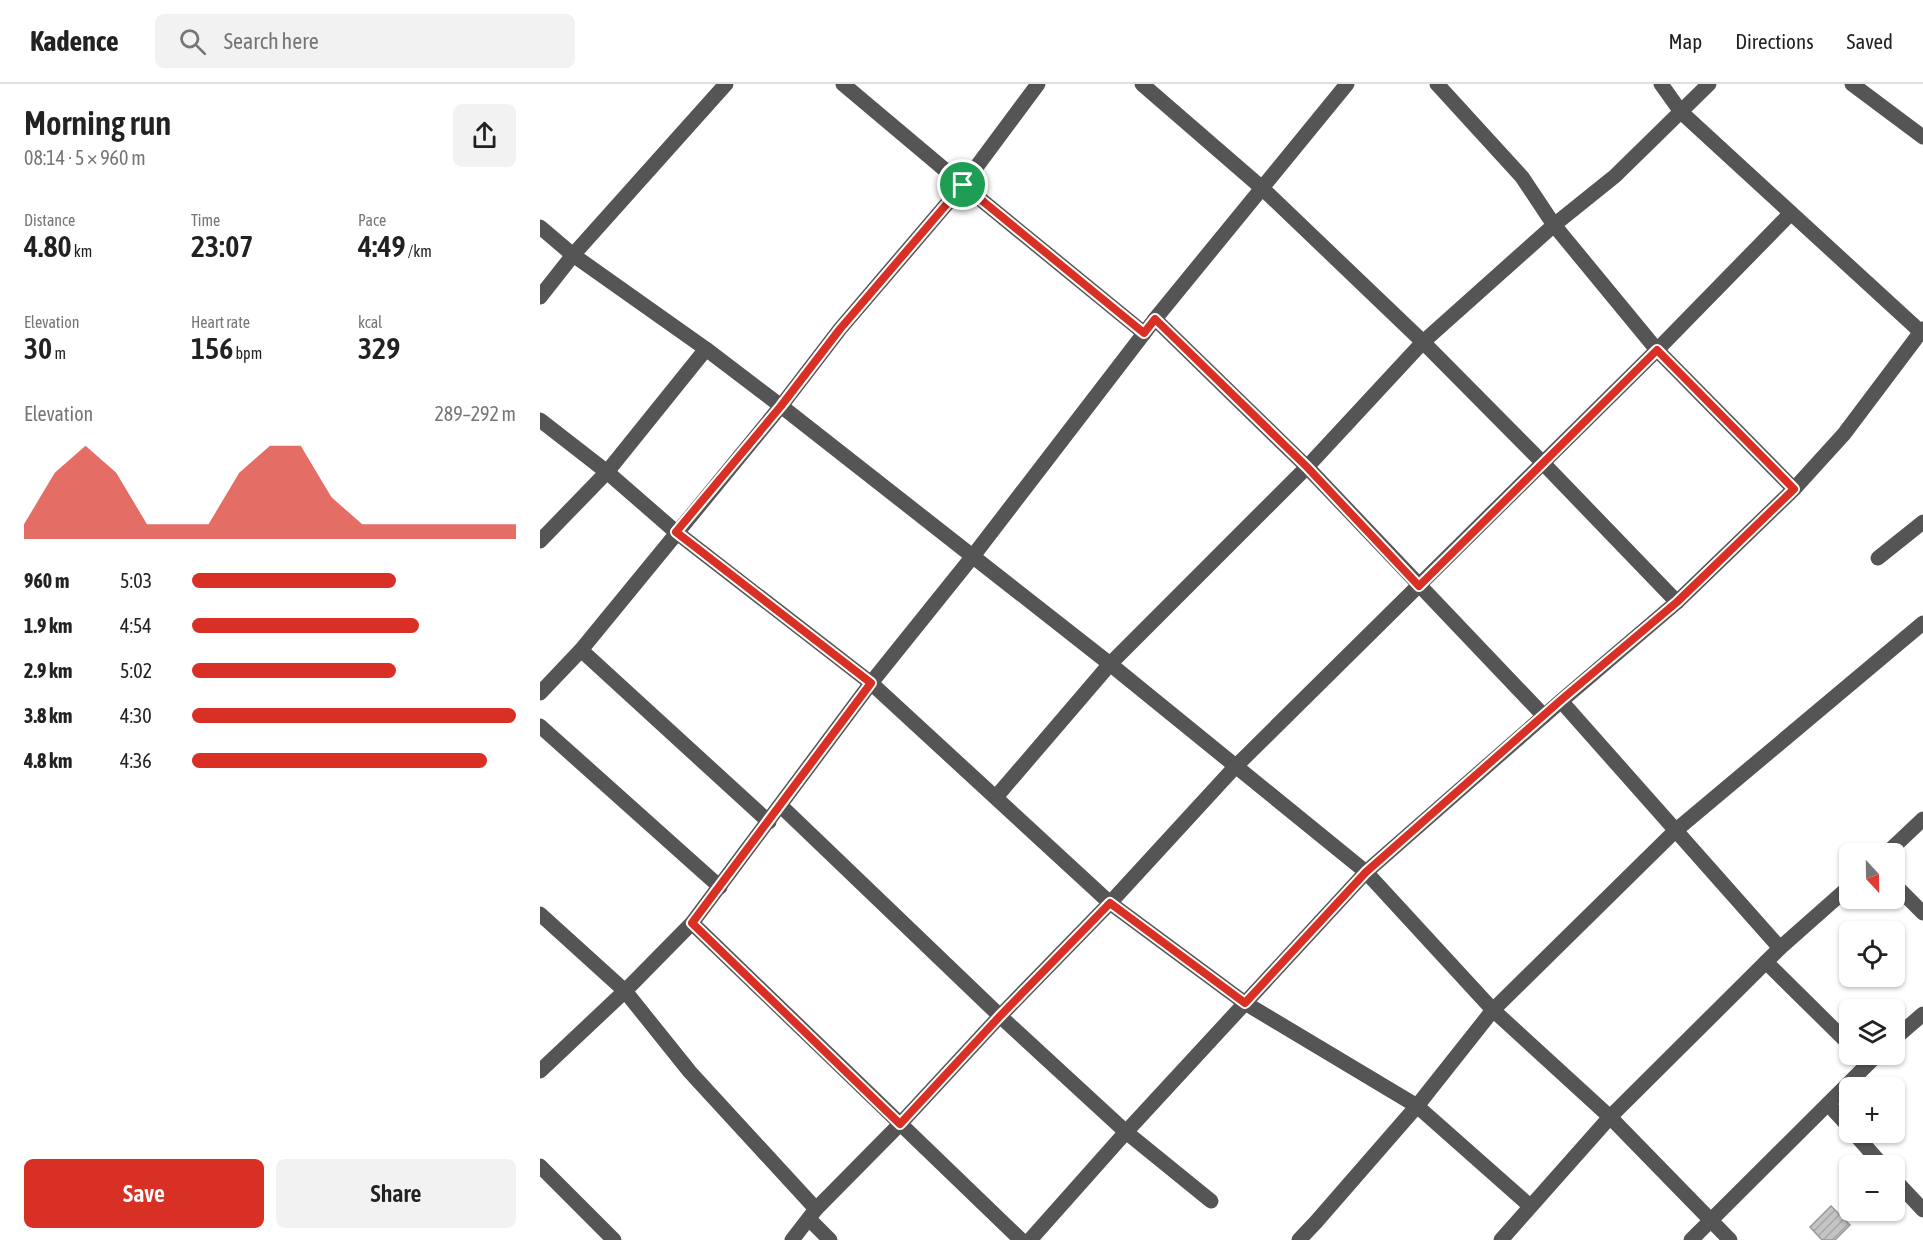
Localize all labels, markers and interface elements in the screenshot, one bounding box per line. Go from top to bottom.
search box [155,14,575,68]
text: Kadence [30,25,119,57]
icon: search [176,25,209,58]
text: Search here [224,28,319,54]
text: Map [1668,29,1702,53]
text: Directions [1735,29,1814,53]
text: Saved [1847,29,1893,53]
text: Morning run [24,104,171,142]
button: share [453,104,516,167]
text: 08:14 · 5 × 960 m [24,146,146,169]
pin [937,159,988,210]
icon: arrive [946,168,979,201]
text: Distance [24,211,75,229]
text: Time [191,211,220,229]
text: Pace [358,211,386,229]
text: 4.80 [24,229,72,263]
text: 23:07 [191,229,253,263]
text: 4:49 [358,229,406,263]
text: km [72,242,92,260]
text: /km [406,242,432,260]
text: Elevation [24,313,79,331]
text: Heart rate [191,313,250,331]
text: kcal [358,313,382,331]
text: 30 [24,331,52,365]
text: 156 [191,331,233,365]
text: 329 [358,331,400,365]
text: m [52,344,66,362]
text: bpm [233,344,262,362]
text: Elevation [24,402,93,425]
text: 289–292 m [434,402,516,425]
text: 960 m [24,569,69,592]
text: 5:03 [120,569,152,592]
text: 1.9 km [24,614,72,637]
text: 4:54 [120,614,152,637]
text: 2.9 km [24,659,72,682]
text: 5:02 [120,659,152,682]
text: 3.8 km [24,704,72,727]
text: 4:30 [120,704,152,727]
text: 4.8 km [24,749,72,772]
text: 4:36 [120,749,152,772]
north arrow [1839,843,1905,909]
map controls [1839,843,1905,1221]
button: locate [1839,921,1905,987]
button: layers [1839,999,1905,1065]
button: + [1839,1077,1905,1143]
button: − [1839,1155,1905,1221]
button: Save [24,1159,264,1228]
button: Share [276,1159,516,1228]

